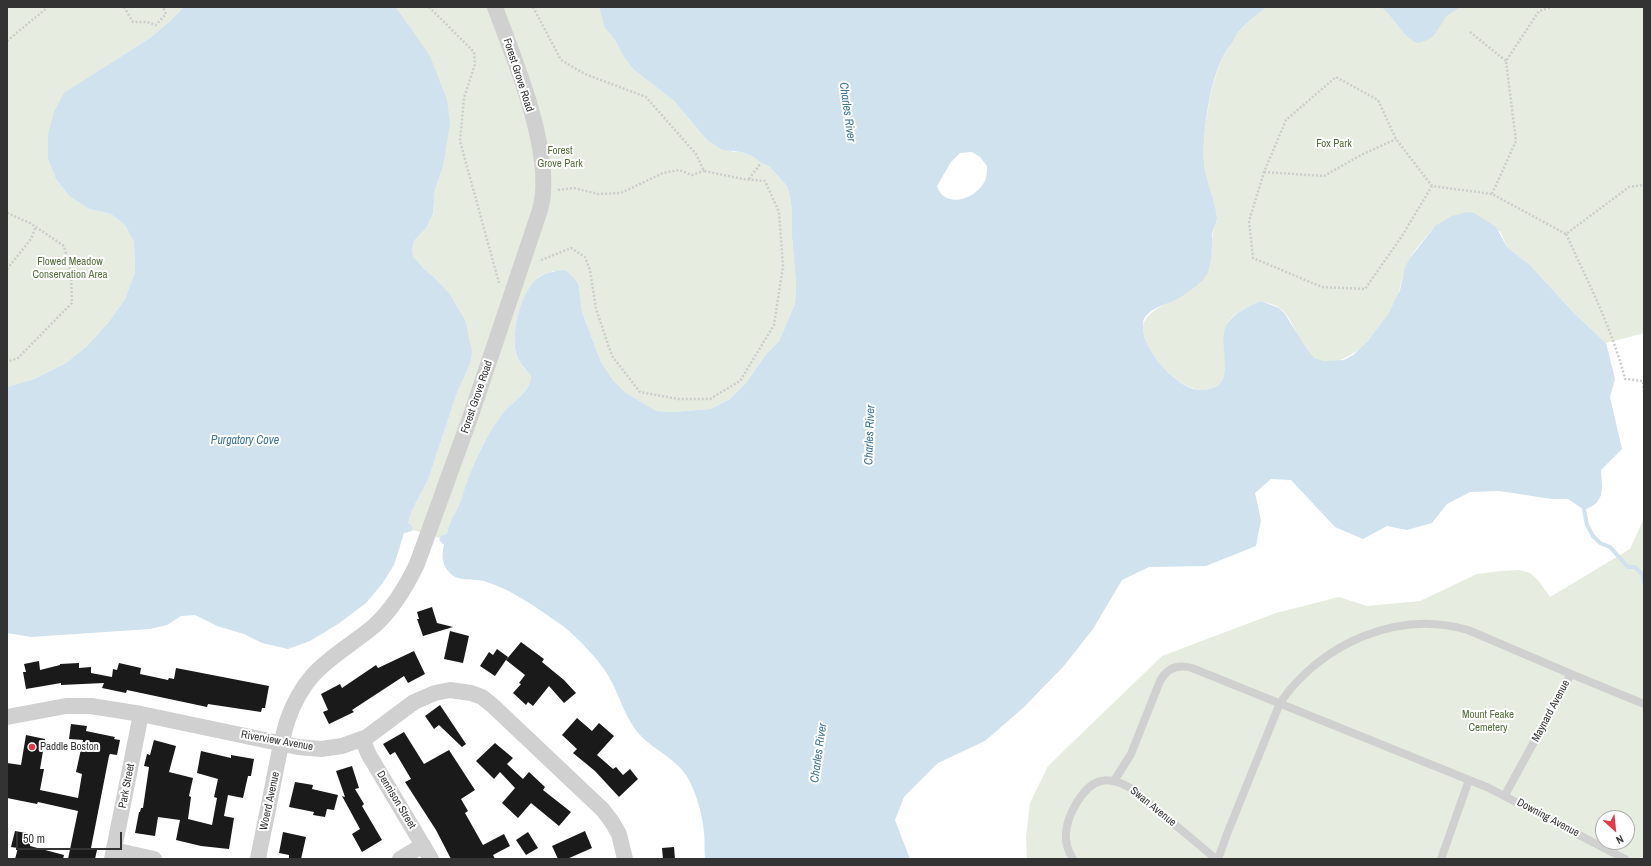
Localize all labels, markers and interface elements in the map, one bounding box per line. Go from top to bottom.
street label: Forest Grove Road [500,37,536,113]
water label: Charles River [836,81,858,143]
park label: Fox Park [1316,137,1352,151]
park label: Forest Grove Park [537,144,583,170]
park label: Flowed Meadow Conservation Area [32,255,108,281]
street label: Forest Grove Road [458,359,496,435]
water label: Charles River [862,405,878,465]
water label: Purgatory Cove [211,434,279,448]
street label: Maynard Avenue [1529,678,1573,744]
park label: Mount Feake Cemetery [1462,708,1514,734]
water label: Charles River [808,722,830,784]
street label: Riverview Avenue [240,728,314,754]
place label: Paddle Boston [40,740,99,754]
marker: Paddle Boston [27,742,37,752]
street label: Park Street [116,763,138,809]
street label: Dennison Street [374,769,418,831]
street label: Woerd Avenue [257,771,283,831]
street label: Swan Avenue [1127,784,1179,830]
street label: Downing Avenue [1515,796,1581,840]
north arrow [1595,810,1635,850]
scale bar [18,824,124,850]
text: 50 m [23,831,45,847]
text: N [1614,832,1626,848]

